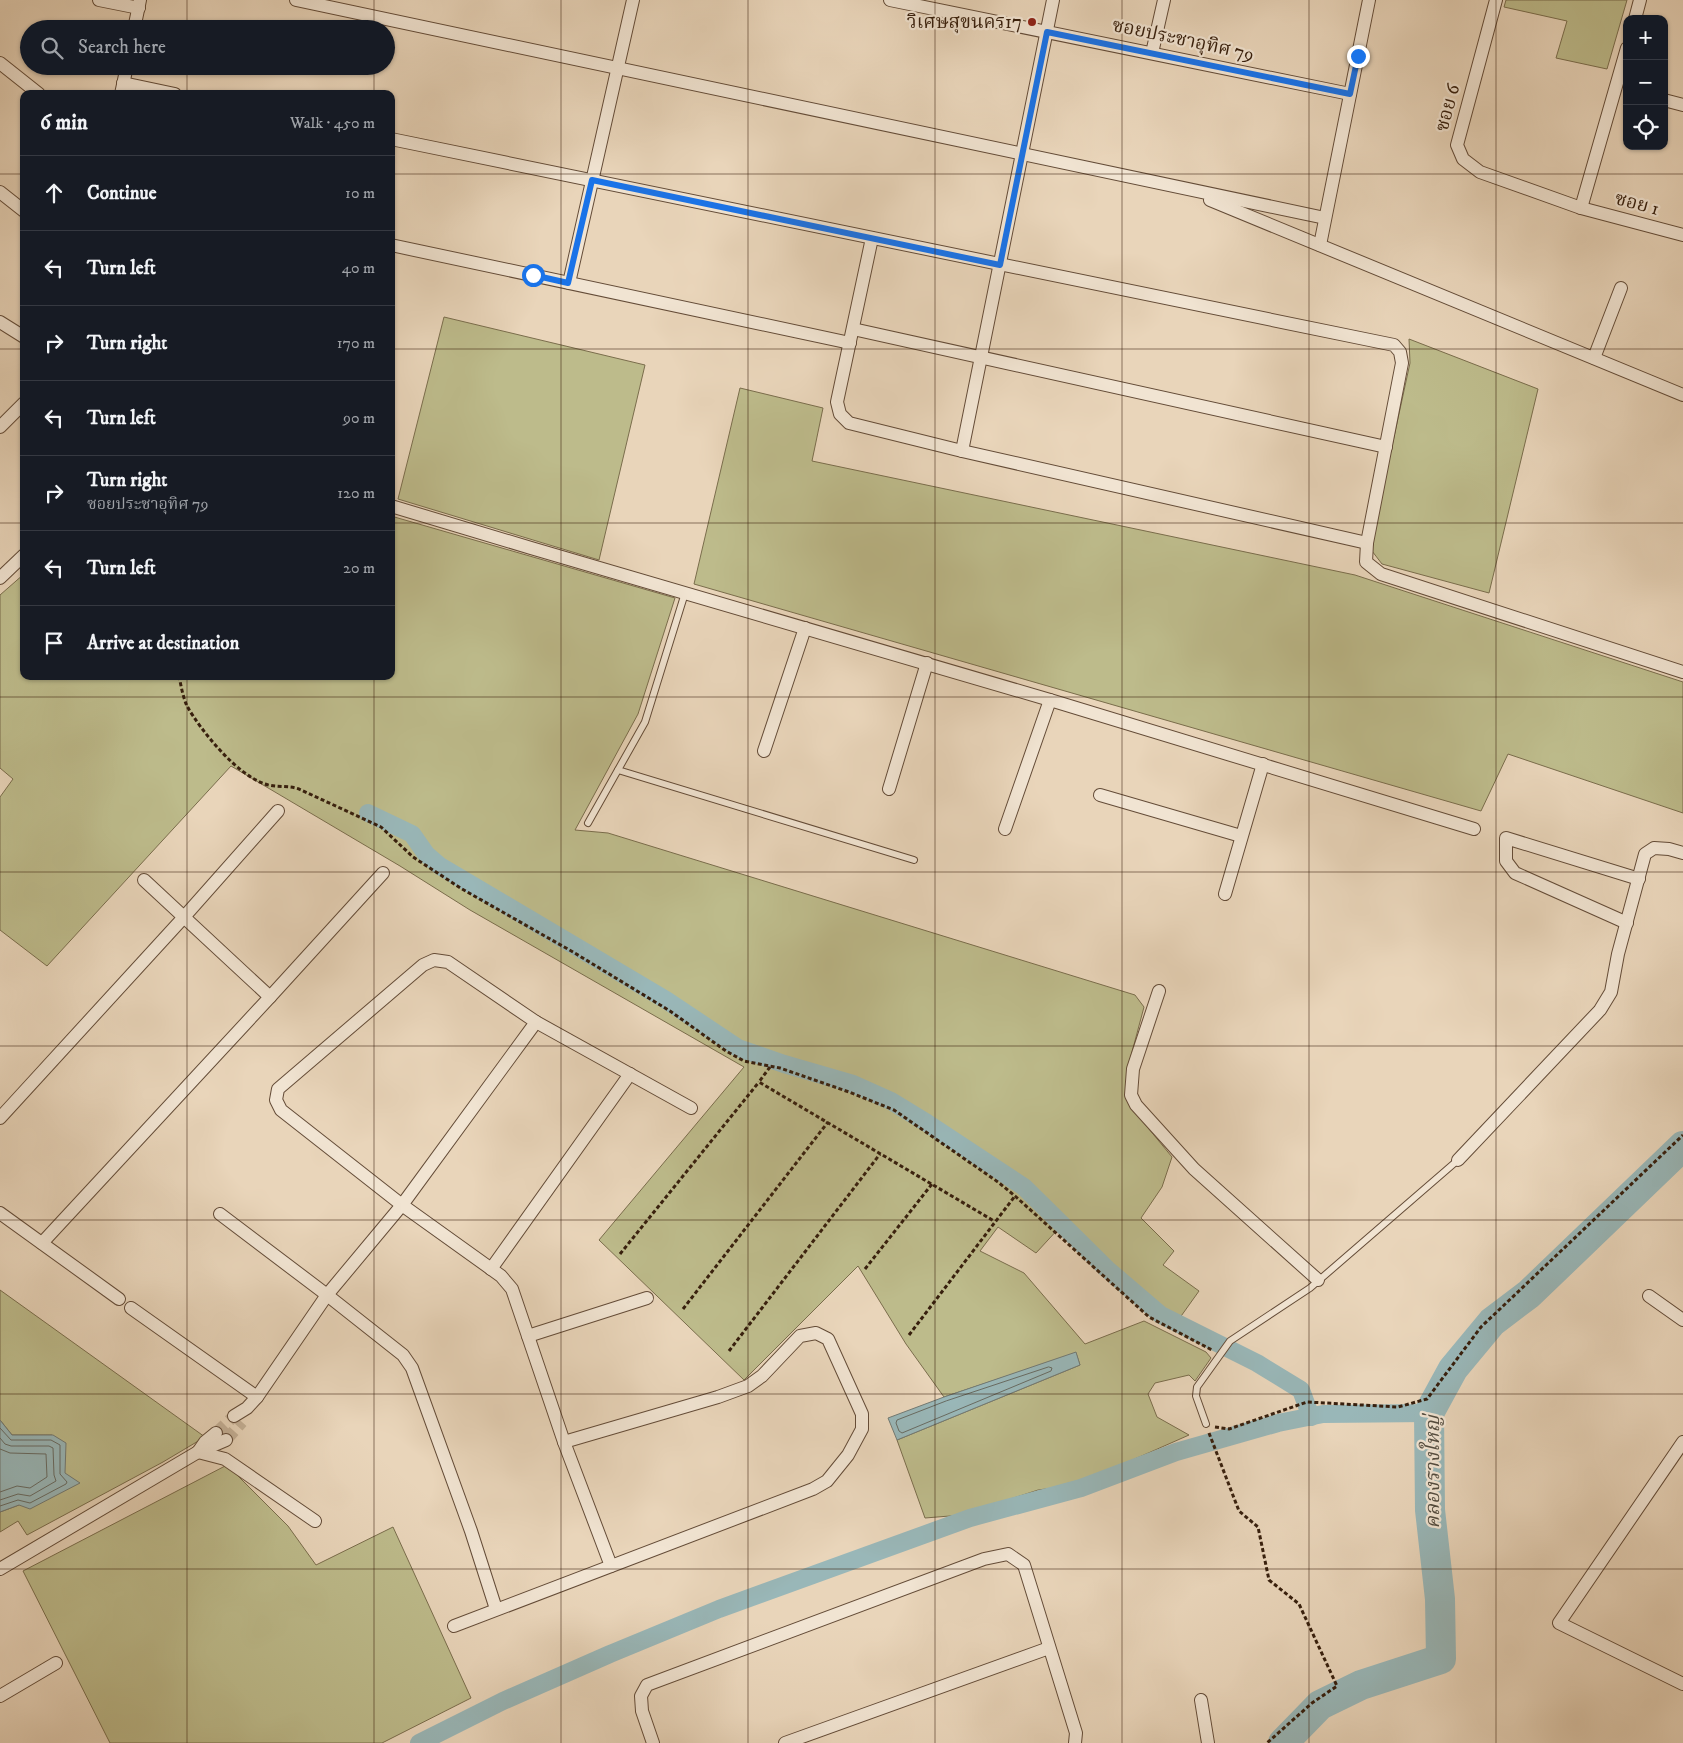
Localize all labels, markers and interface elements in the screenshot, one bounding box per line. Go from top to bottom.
place label: วิเศษสุขนคร17 [907,11,1022,34]
street label: ซอยประชาอุทิศ 79 [1110,14,1256,66]
map controls [1623,15,1668,150]
button: + [1623,15,1668,60]
marker: วิเศษสุขนคร17 [1026,16,1038,28]
search box [20,20,395,75]
icon: search [38,34,66,62]
text: Search here [78,36,166,59]
route end [1347,45,1370,68]
button: − [1623,60,1668,105]
street label: ซอย 6 [1431,81,1466,134]
button: locate [1623,105,1668,150]
text: 6 min [40,110,88,136]
text: Walk · 450 m [290,113,375,133]
icon: ahead [40,179,68,207]
text: Continue [87,182,157,205]
text: 10 m [345,183,375,203]
street label: ซอย 1 [1612,187,1662,221]
icon: left [40,254,68,282]
text: Turn left [87,257,156,280]
text: 40 m [342,258,375,278]
route start [522,264,545,287]
icon: right [40,329,68,357]
text: Turn right [87,332,167,355]
text: 170 m [337,333,375,353]
icon: left [40,404,68,432]
text: Turn left [87,407,156,430]
text: 90 m [343,408,375,428]
text: Turn right [87,469,167,492]
icon: right [40,479,68,507]
text: 120 m [337,483,375,503]
text: ซอยประชาอุทิศ 79 [87,494,209,514]
icon: left [40,554,68,582]
text: Turn left [87,557,156,580]
text: 20 m [343,558,375,578]
icon: arrive [40,629,68,657]
text: Arrive at destination [87,632,239,655]
water label: คลองรางใหญ่ [1418,1412,1446,1529]

